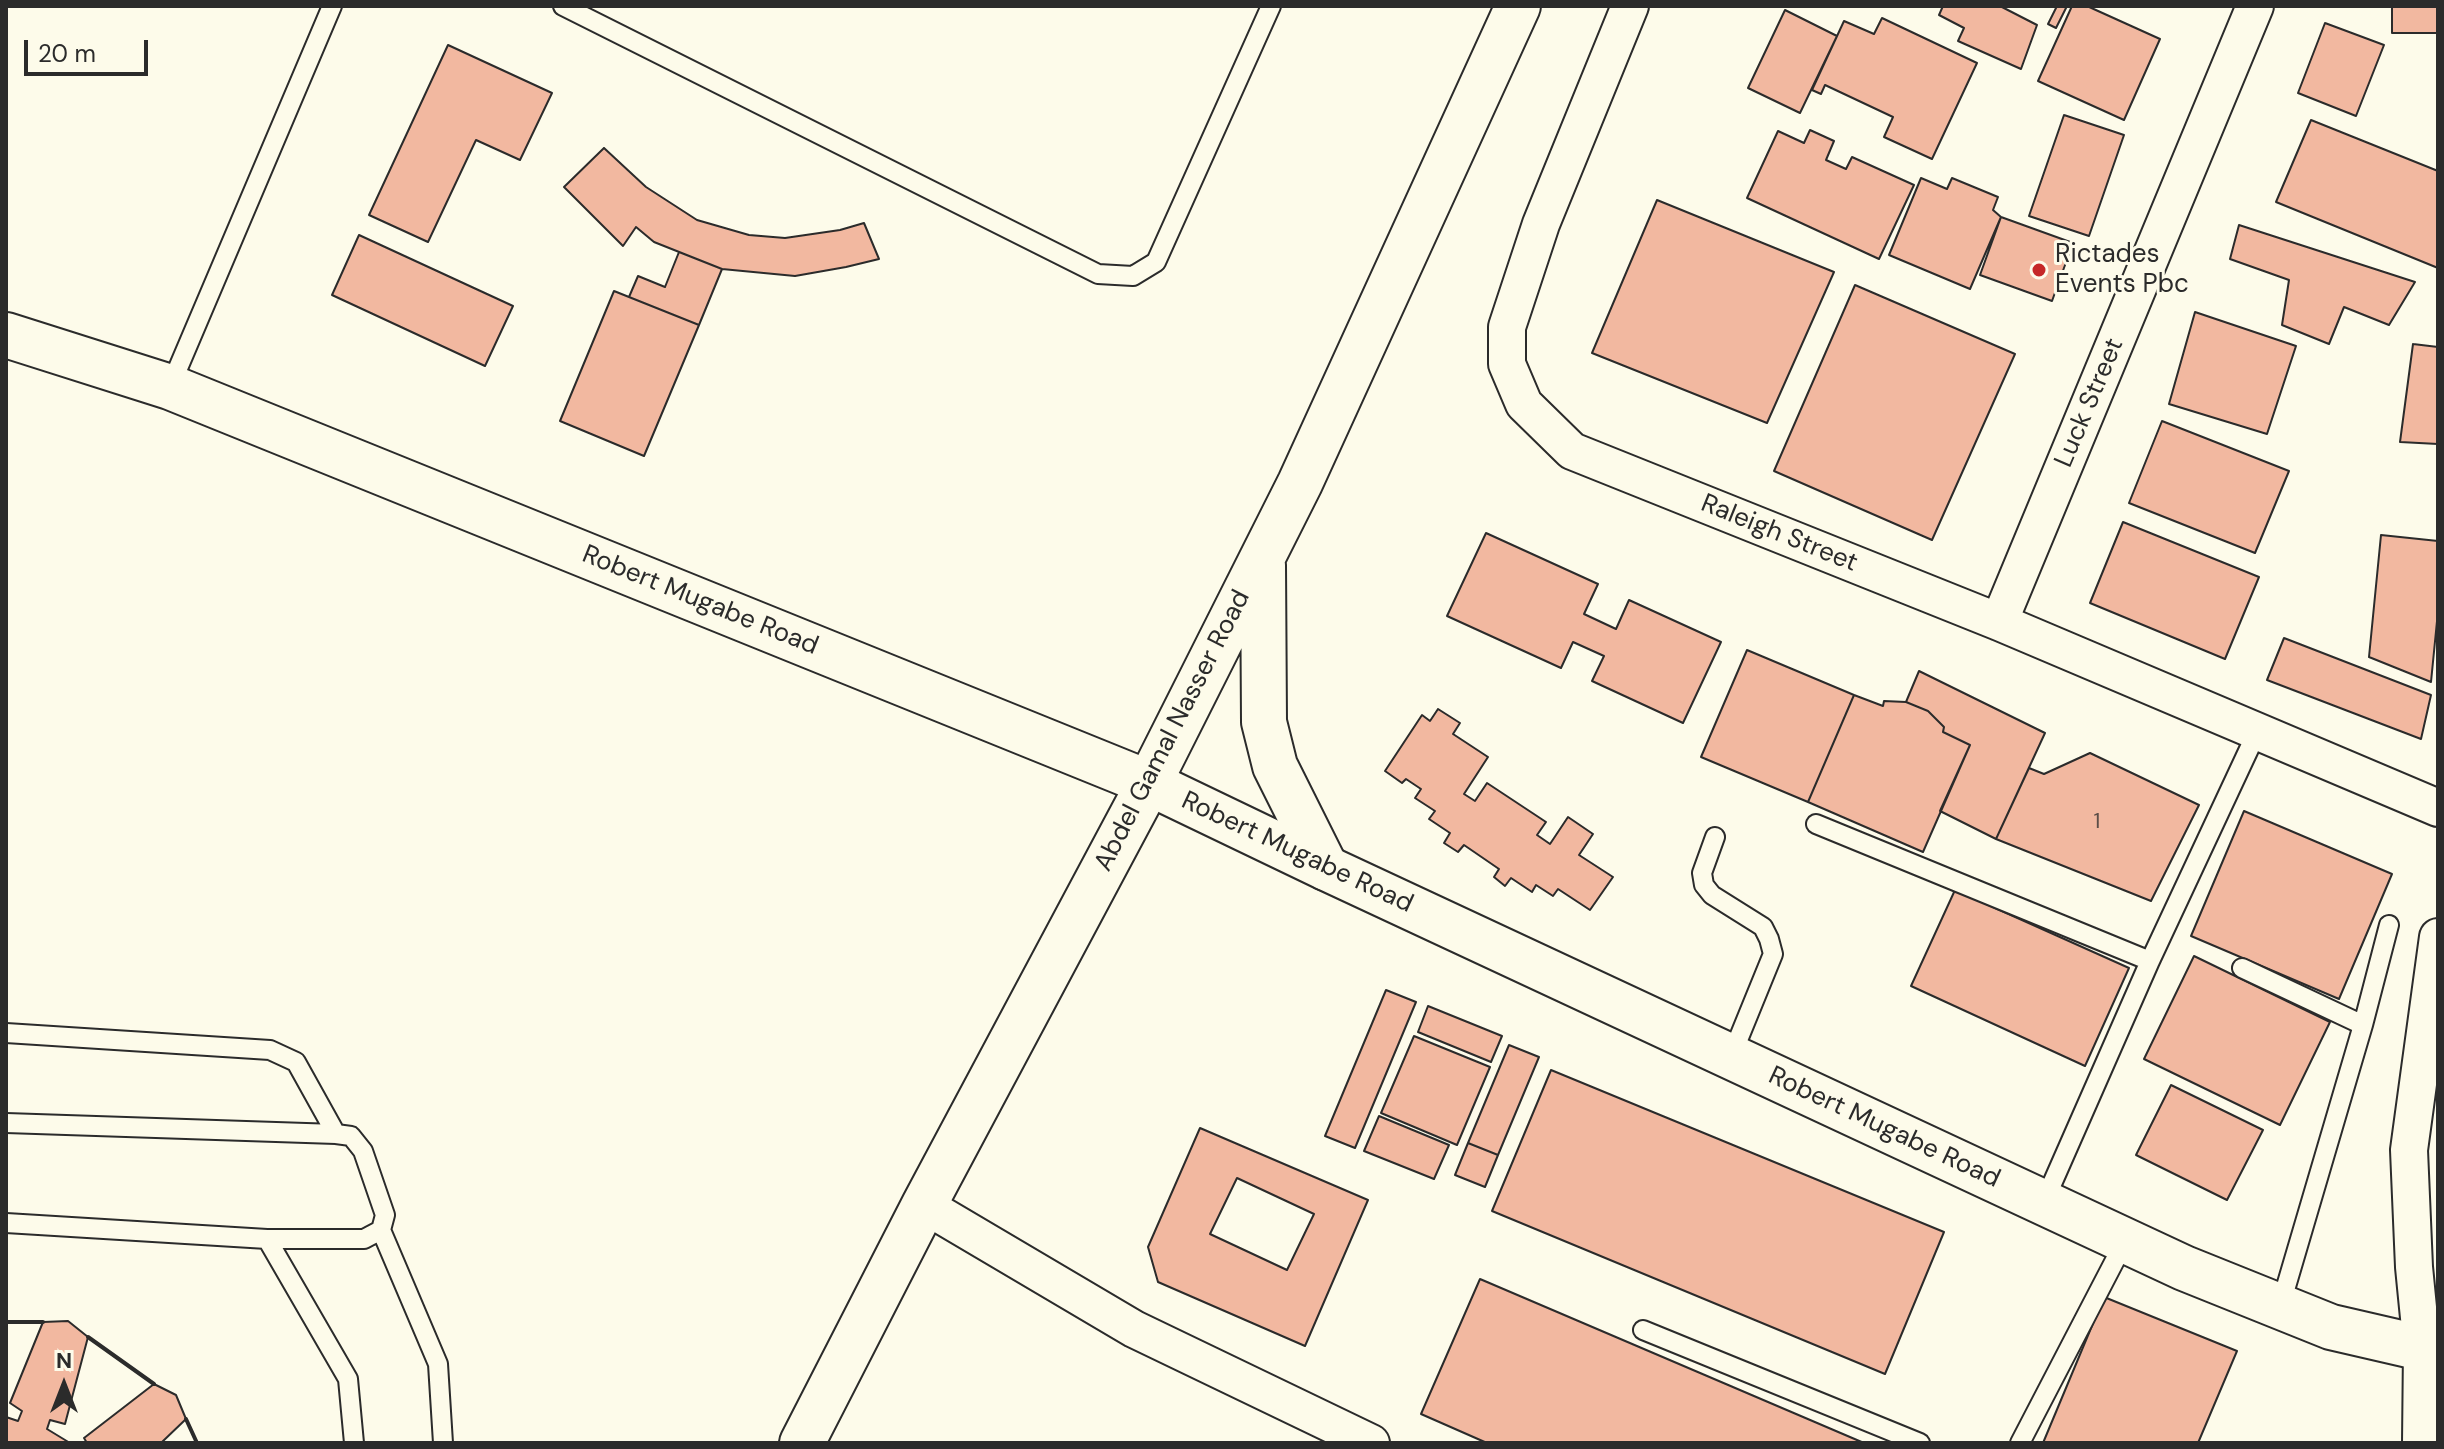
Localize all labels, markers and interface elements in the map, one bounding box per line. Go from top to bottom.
scale bar [28,24,152,74]
text: 20 m [38,38,96,69]
place label: Rictades Events Pbc [2055,239,2189,300]
marker: Rictades Events Pbc [2030,261,2048,279]
street label: Luck Street [2049,334,2131,472]
street label: Raleigh Street [1696,488,1862,580]
street label: Robert Mugabe Road [577,539,823,663]
street label: Abdel Gamal Nasser Road [1088,585,1258,877]
street label: Robert Mugabe Road [1176,786,1418,920]
house number: 1 [2094,809,2100,835]
street label: Robert Mugabe Road [1763,1061,2005,1195]
north arrow [24,1345,104,1425]
text: N [56,1346,72,1375]

